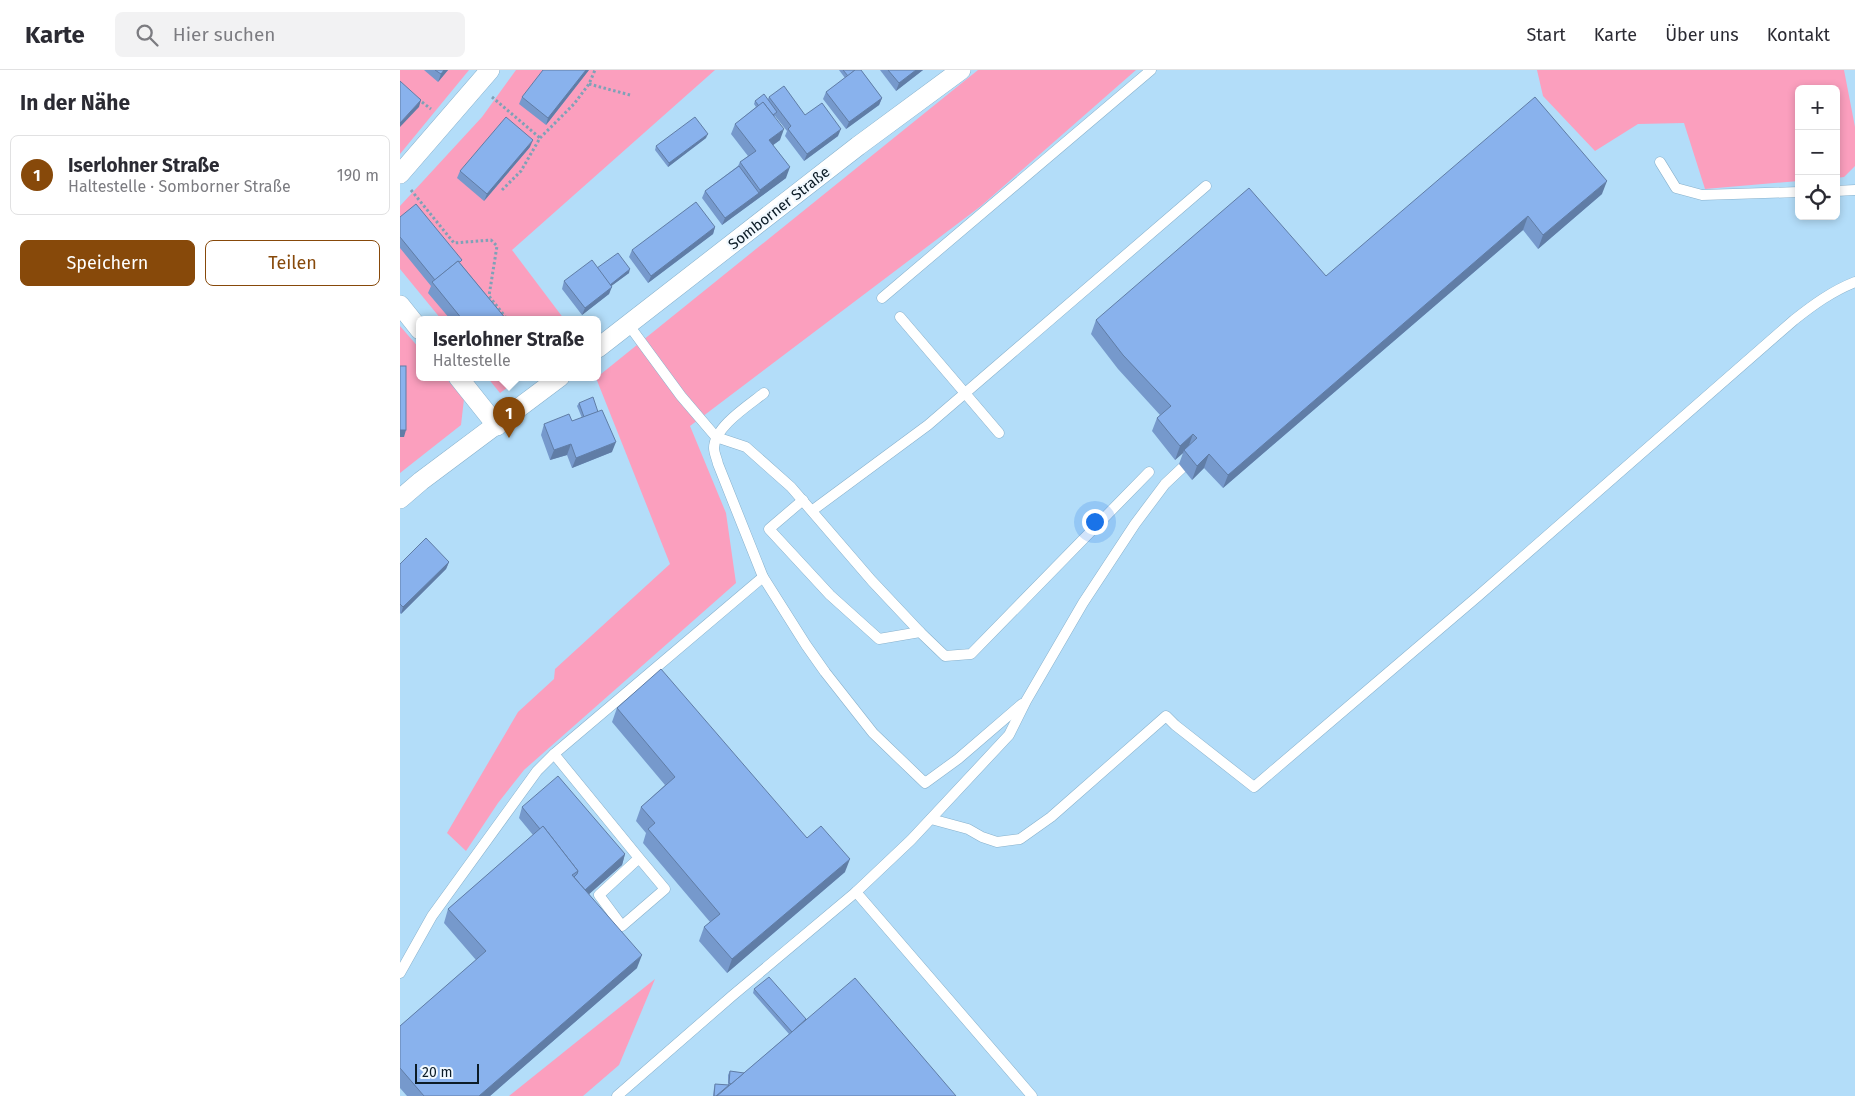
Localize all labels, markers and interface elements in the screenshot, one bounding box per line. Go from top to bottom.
search box [115,12,465,57]
text: Karte [25,21,85,49]
icon: search [133,21,161,49]
text: Hier suchen [173,23,275,46]
text: Start [1526,24,1566,46]
text: Karte [1594,24,1637,46]
text: Über uns [1665,24,1739,46]
text: Kontakt [1767,24,1830,46]
map controls [1795,85,1840,220]
button: + [1795,85,1840,130]
text: In der Nähe [20,90,130,116]
button: − [1795,130,1840,175]
text: Iserlohner Straße [68,154,220,177]
street label: Somborner Straße [725,163,833,253]
text: 1 [33,166,41,185]
text: 190 m [337,166,379,185]
button: locate [1795,175,1840,220]
text: Haltestelle · Somborner Straße [68,177,291,196]
button: Speichern [20,240,195,286]
button: Teilen [205,240,380,286]
popup [416,316,601,381]
text: Iserlohner Straße [433,328,584,351]
text: Haltestelle [433,351,511,370]
pin: 1 [493,397,525,438]
your location [1082,509,1108,535]
scale bar [415,1061,479,1084]
text: 20 m [422,1064,452,1081]

